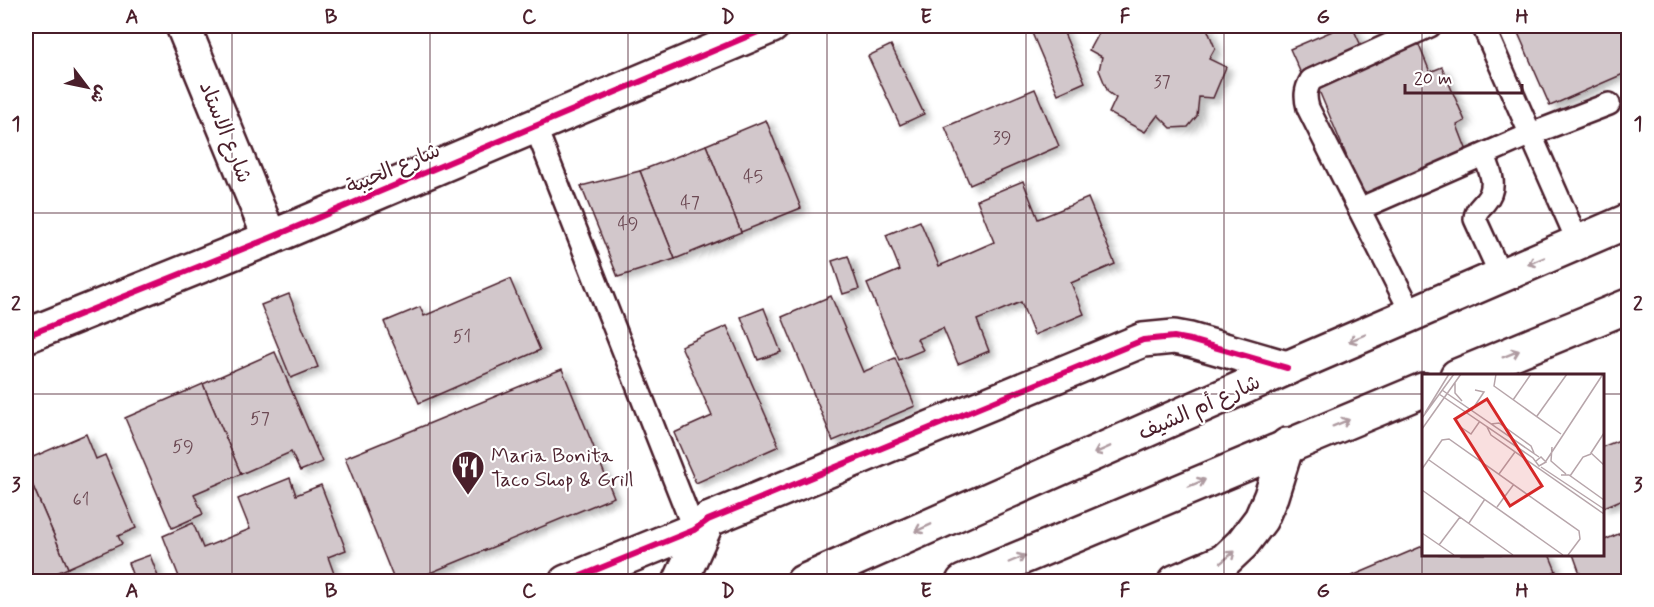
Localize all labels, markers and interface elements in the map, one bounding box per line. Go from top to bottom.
text: A [125,4,139,31]
text: B [325,4,338,31]
text: C [522,4,537,31]
text: D [721,4,735,31]
text: E [920,4,932,31]
text: F [1120,4,1131,31]
text: G [1316,4,1330,31]
text: H [1515,4,1529,31]
north arrow [57,57,117,117]
scale bar [1405,57,1522,95]
text: 20 m [1414,67,1452,91]
house number: 37 [1153,70,1171,94]
street label: شارع الاستاد [192,77,258,187]
text: ش [85,81,112,107]
text: 1 [12,111,20,138]
text: 1 [1634,111,1642,138]
house number: 39 [993,126,1011,150]
street label: شارع الحيبة [342,137,445,201]
house number: 45 [743,165,763,189]
house number: 47 [680,191,700,215]
house number: 49 [617,212,639,236]
one-way arrow [1528,255,1546,267]
text: 2 [11,291,21,318]
text: 2 [1633,291,1643,318]
house number: 51 [453,325,471,349]
one-way arrow [1349,333,1367,344]
one-way arrow [1502,348,1520,359]
street label: شارع أم الشيف [1134,368,1265,448]
inset map [1422,374,1603,556]
house number: 57 [250,407,270,431]
one-way arrow [1331,417,1350,428]
house number: 59 [172,435,194,459]
place label: Maria Bonita Taco Shop & Grill [491,442,634,494]
one-way arrow [1093,444,1111,456]
restaurant icon: Maria Bonita Taco Shop & Grill [450,449,486,496]
text: 3 [11,472,21,499]
text: 3 [1633,472,1643,499]
one-way arrow [1187,477,1206,488]
house number: 61 [73,488,89,512]
one-way arrow [915,523,933,535]
one-way arrow [1219,550,1235,563]
one-way arrow [1008,553,1026,564]
text: A [125,578,139,605]
text: B [325,578,338,605]
text: C [522,578,537,605]
text: D [721,578,735,605]
text: E [920,578,932,605]
text: F [1120,578,1131,605]
text: G [1316,578,1330,605]
text: H [1515,578,1529,605]

